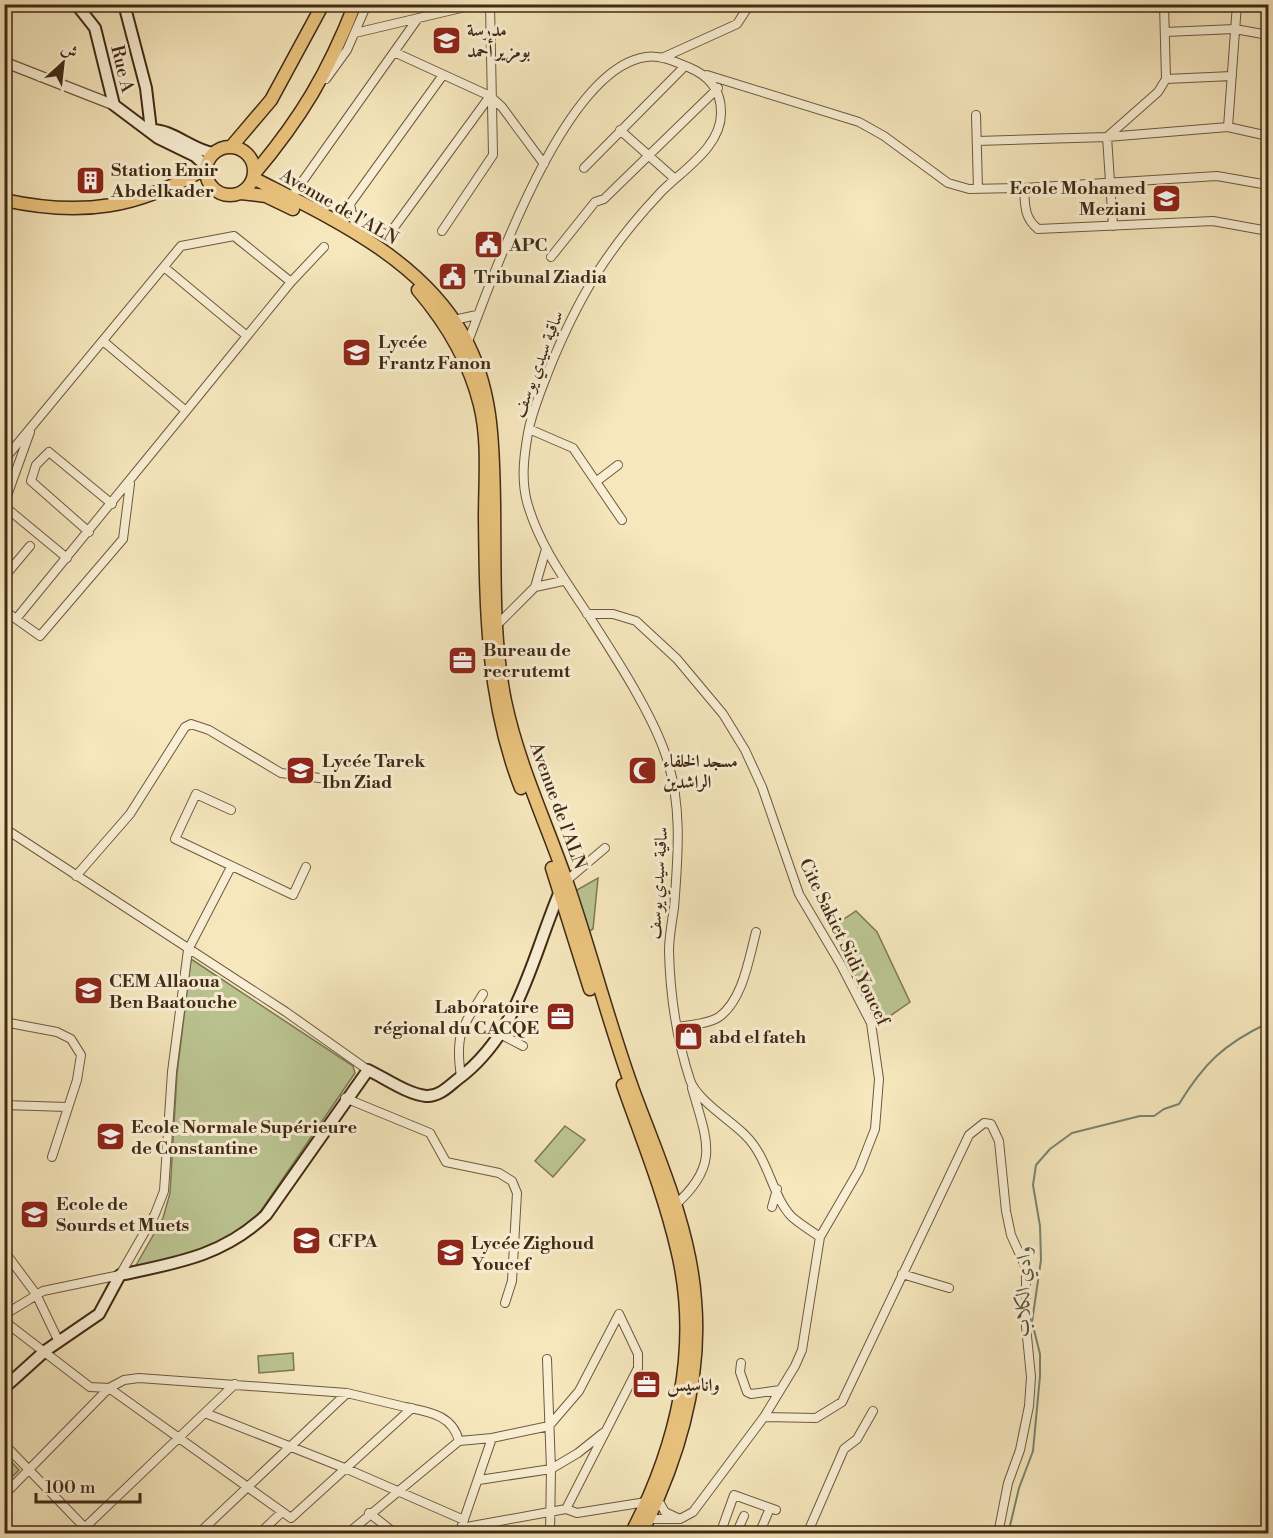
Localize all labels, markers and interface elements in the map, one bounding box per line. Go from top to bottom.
place label: مدرسة بومزير أحمد [467,19,530,64]
school or university icon: مدرسة بومزير أحمد [430,24,462,56]
north arrow [33,33,93,93]
text: ش [58,38,81,63]
street label: Rue A [105,43,139,96]
place label: Station Emir Abdelkader [110,159,218,203]
street label: Avenue de l'ALN [275,163,403,251]
building icon: Station Emir Abdelkader [74,164,106,196]
place label: Ecole Mohamed Meziani [1009,177,1146,221]
school or university icon: Ecole Mohamed Meziani [1151,182,1183,214]
public building icon: APC [472,229,504,261]
place label: APC [508,234,547,257]
public building icon: Tribunal Ziadia [437,261,469,293]
place label: Tribunal Ziadia [474,266,607,289]
street label: ساقية سيدي يوسف [507,307,572,422]
place label: Lycée Frantz Fanon [378,331,491,375]
school or university icon: Lycée Frantz Fanon [341,336,373,368]
place label: Bureau de recrutemt [483,639,571,683]
office icon: Bureau de recrutemt [446,644,478,676]
street label: Avenue de l'ALN [524,739,592,873]
place label: Lycée Tarek Ibn Ziad [322,750,426,794]
place label: مسجد الخلفاء الراشدين [663,750,738,794]
school or university icon: Lycée Tarek Ibn Ziad [285,755,317,787]
mosque icon: مسجد الخلفاء الراشدين [626,755,658,787]
street label: ساقية سيدي يوسف [643,826,676,940]
street label: Cite Sakiet Sidi Youcef [794,855,895,1030]
place label: CEM Allaoua Ben Baatouche [109,970,238,1014]
school or university icon: CEM Allaoua Ben Baatouche [72,975,104,1007]
place label: Laboratoire régional du CACQE [374,996,539,1040]
office icon: Laboratoire régional du CACQE [544,1001,576,1033]
shop icon: abd el fateh [672,1021,704,1053]
place label: abd el fateh [709,1026,806,1049]
place label: Ecole Normale Supérieure de Constantine [131,1116,358,1160]
school or university icon: Ecole Normale Supérieure de Constantine [94,1121,126,1153]
place label: Ecole de Sourds et Muets [56,1193,190,1237]
school or university icon: Ecole de Sourds et Muets [19,1198,51,1230]
school or university icon: CFPA [291,1225,323,1257]
place label: CFPA [328,1230,378,1253]
place label: Lycée Zighoud Youcef [471,1232,594,1276]
school or university icon: Lycée Zighoud Youcef [434,1237,466,1269]
water label: وادي الكلاب [1011,1245,1039,1337]
office icon: واناسيس [630,1369,662,1401]
place label: واناسيس [667,1374,720,1397]
scale bar [36,1466,140,1504]
text: 100 m [45,1476,96,1499]

